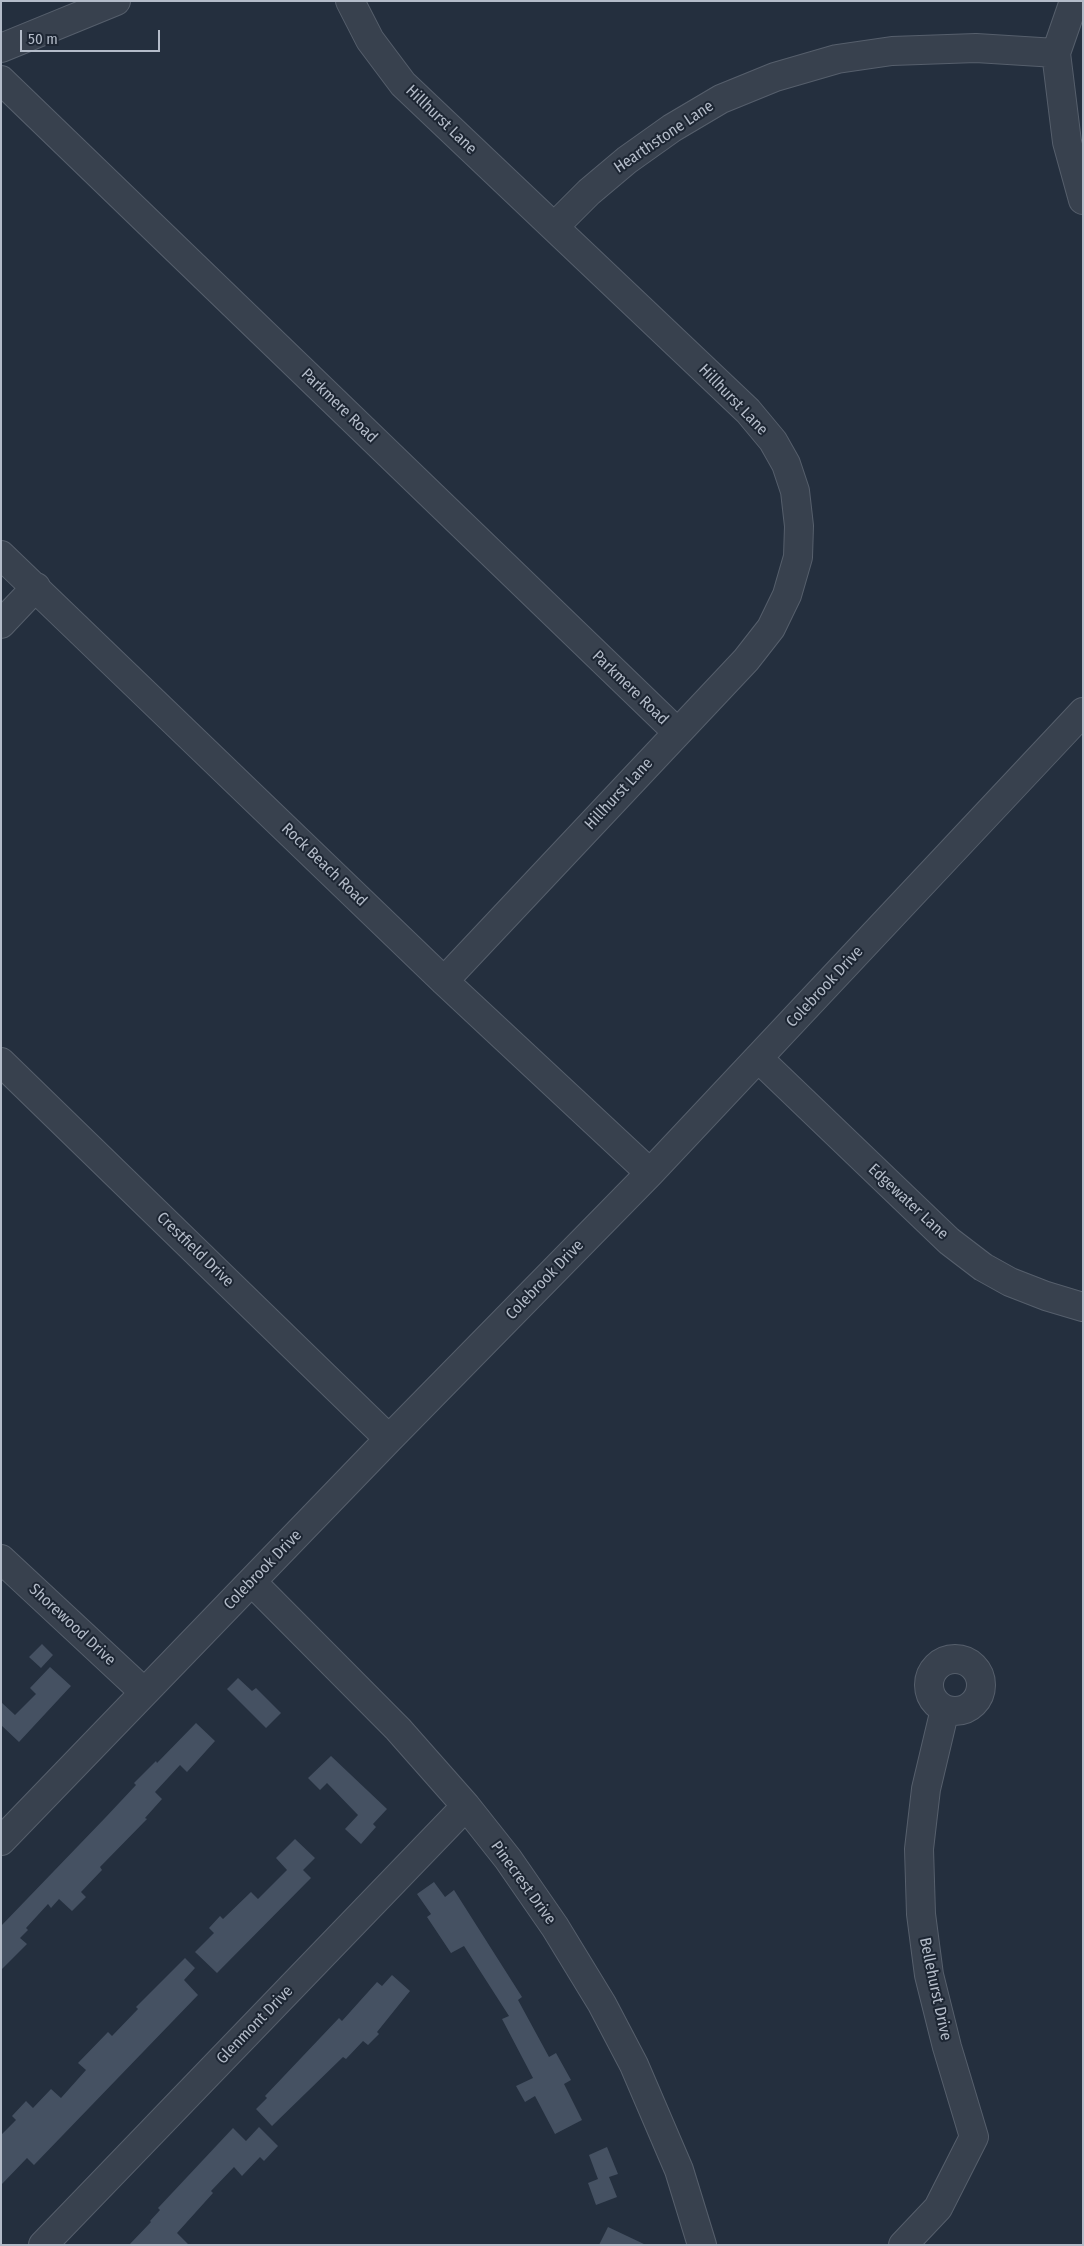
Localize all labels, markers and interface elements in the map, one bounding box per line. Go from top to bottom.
scale bar [22,20,162,52]
text: 50 m [28,30,58,48]
street label: Hillhurst Lane [401,81,481,159]
street label: Hearthstone Lane [611,97,717,177]
street label: Hillhurst Lane [694,360,772,440]
street label: Parkmere Road [297,365,381,447]
street label: Parkmere Road [588,647,672,729]
street label: Hillhurst Lane [581,754,657,834]
street label: Rock Beach Road [277,819,371,911]
street label: Colebrook Drive [783,942,867,1032]
street label: Edgewater Lane [864,1160,952,1244]
street label: Crestfield Drive [153,1208,237,1292]
street label: Colebrook Drive [502,1236,588,1324]
street label: Colebrook Drive [220,1526,306,1614]
street label: Shorewood Drive [25,1580,119,1670]
street label: Pinecrest Drive [486,1838,560,1928]
street label: Bellehurst Drive [915,1936,955,2042]
street label: Glenmont Drive [213,1982,297,2068]

